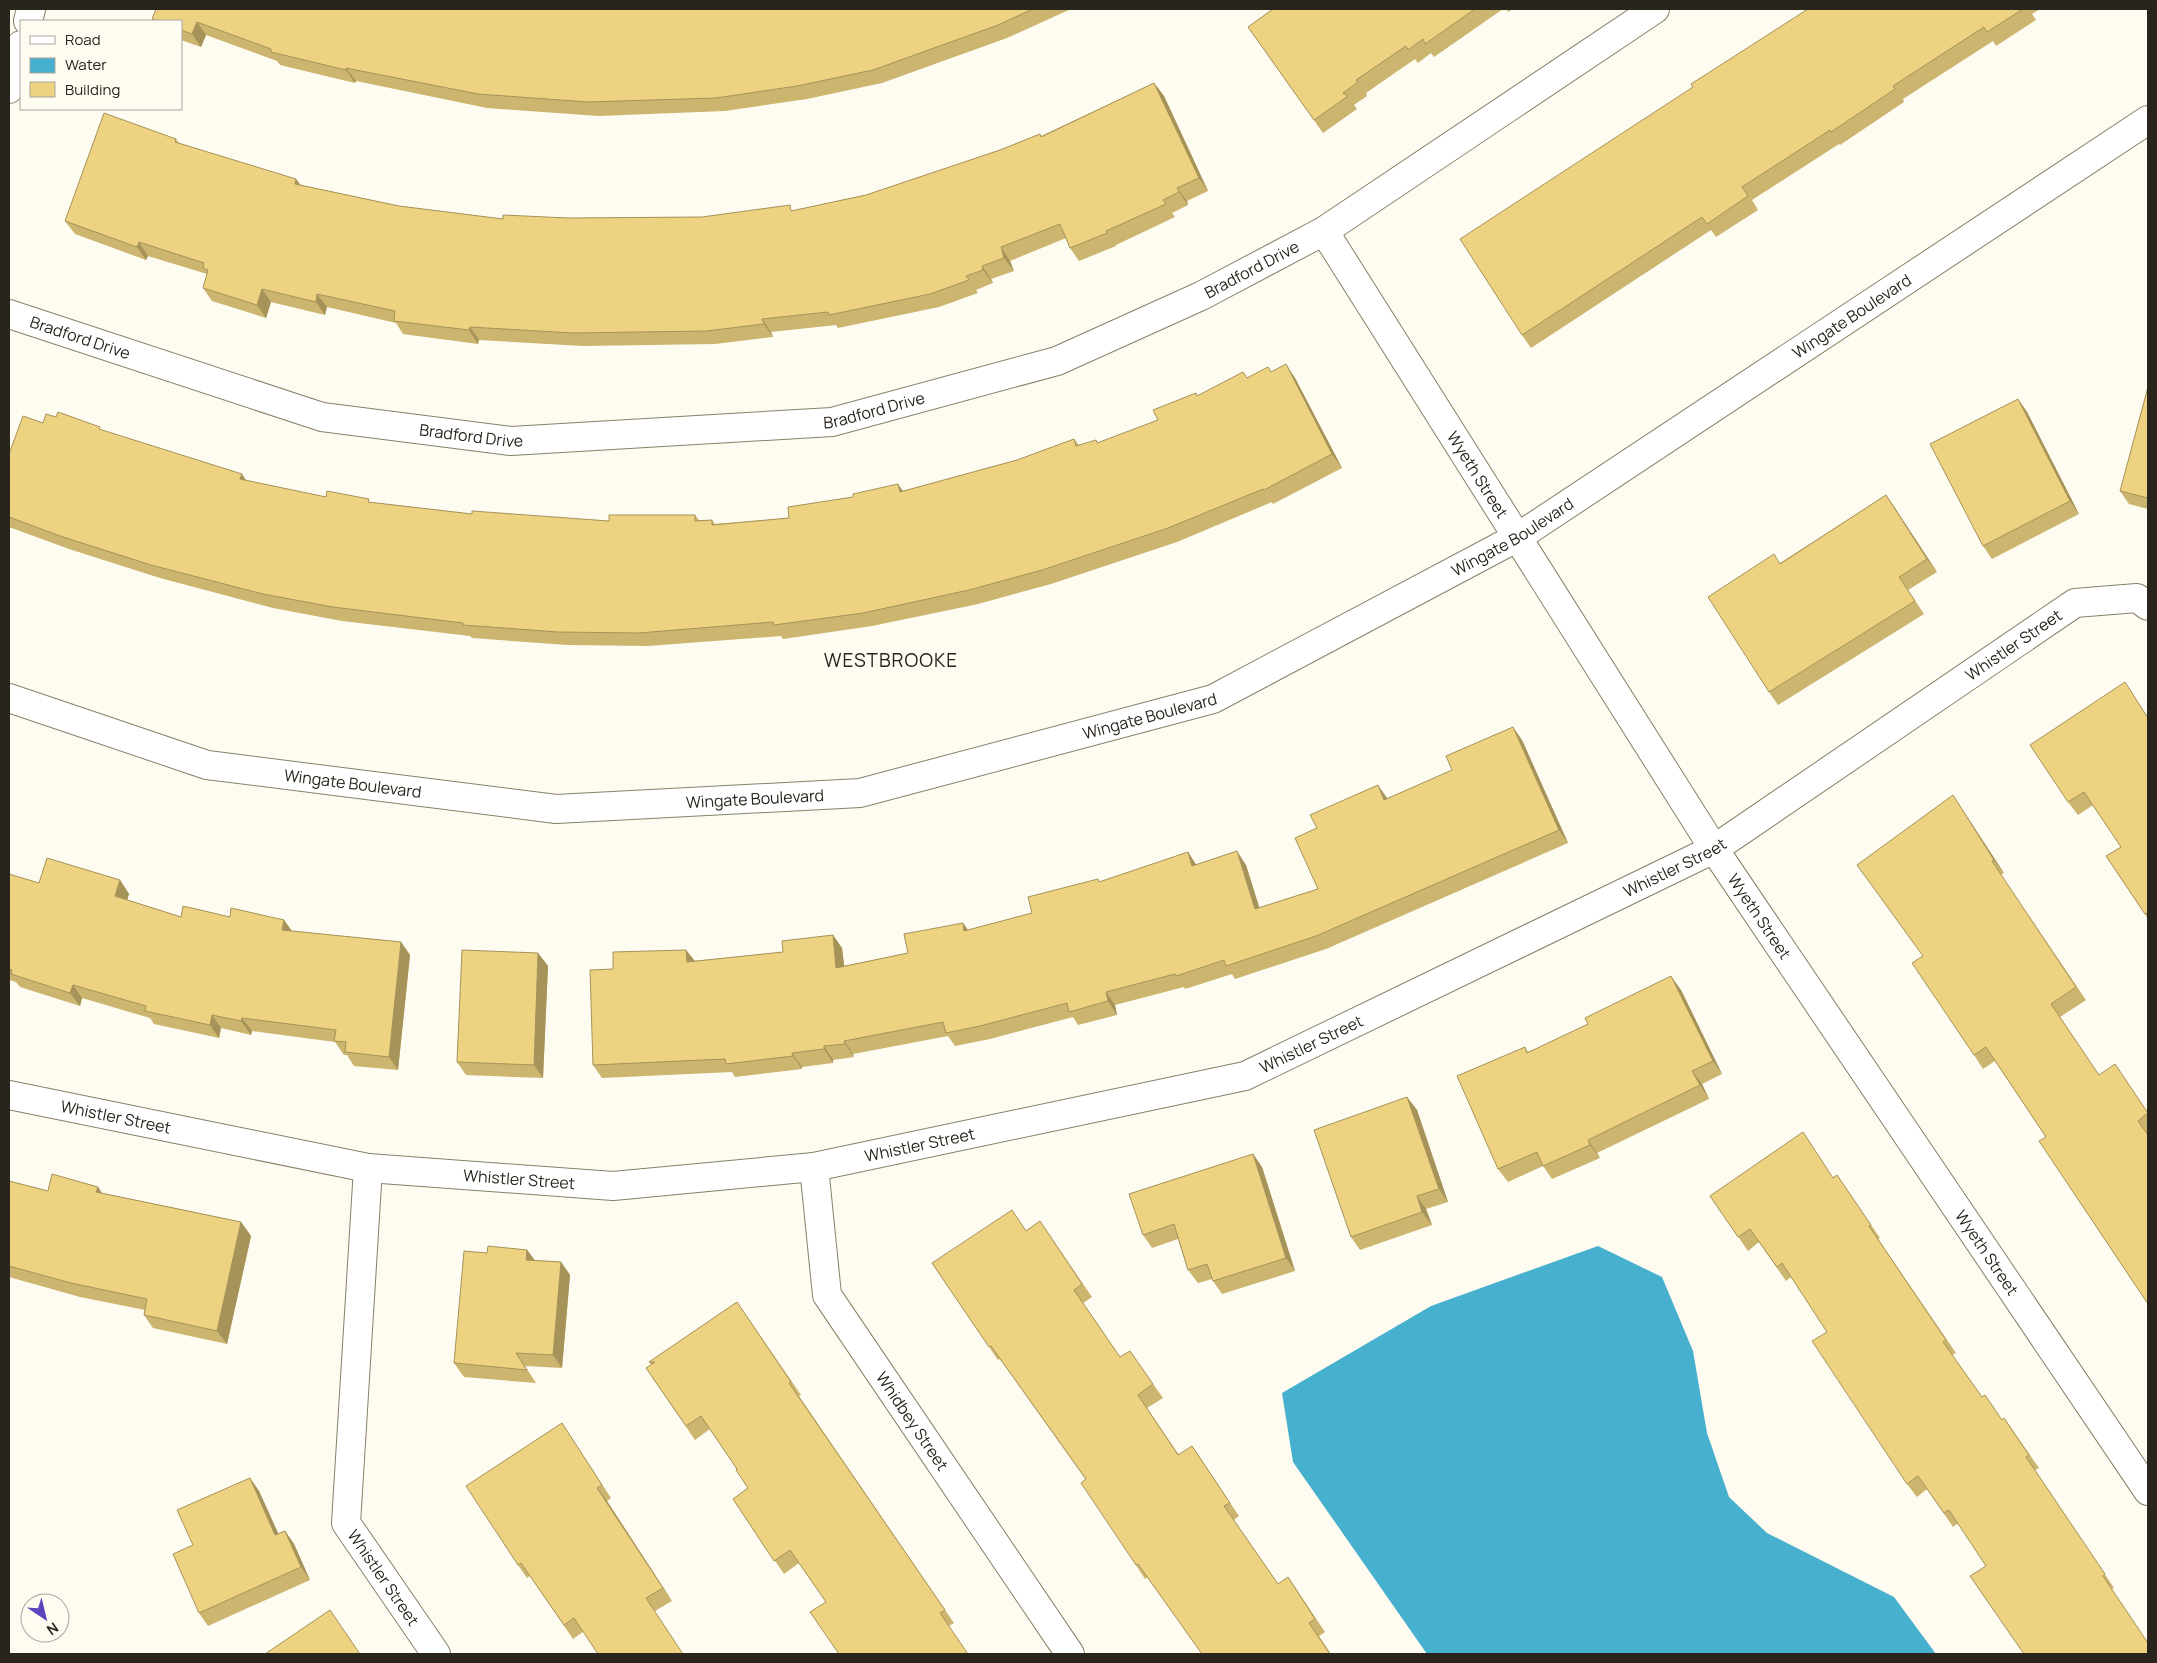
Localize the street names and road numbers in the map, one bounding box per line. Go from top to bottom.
street label: Bradford Drive [1200,235,1303,303]
street label: Wingate Boulevard [1788,269,1915,363]
street label: Bradford Drive [27,311,133,364]
street label: Bradford Drive [823,386,927,433]
street label: Bradford Drive [418,418,524,452]
street label: Wyeth Street [1442,427,1513,522]
street label: Wingate Boulevard [1448,492,1578,581]
street label: Whistler Street [1961,604,2066,686]
street label: Wingate Boulevard [1080,687,1219,744]
street label: Wingate Boulevard [283,764,423,803]
street label: Wingate Boulevard [685,784,825,813]
street label: Whistler Street [1620,833,1731,902]
street label: Wyeth Street [1723,869,1796,963]
street label: Whistler Street [1256,1010,1367,1078]
street label: Whistler Street [59,1095,173,1139]
street label: Whistler Street [863,1122,977,1167]
street label: Whistler Street [462,1164,576,1194]
street label: Wyeth Street [1950,1206,2024,1300]
street label: Whidbey Street [871,1367,954,1475]
street label: Whistler Street [343,1525,424,1630]

